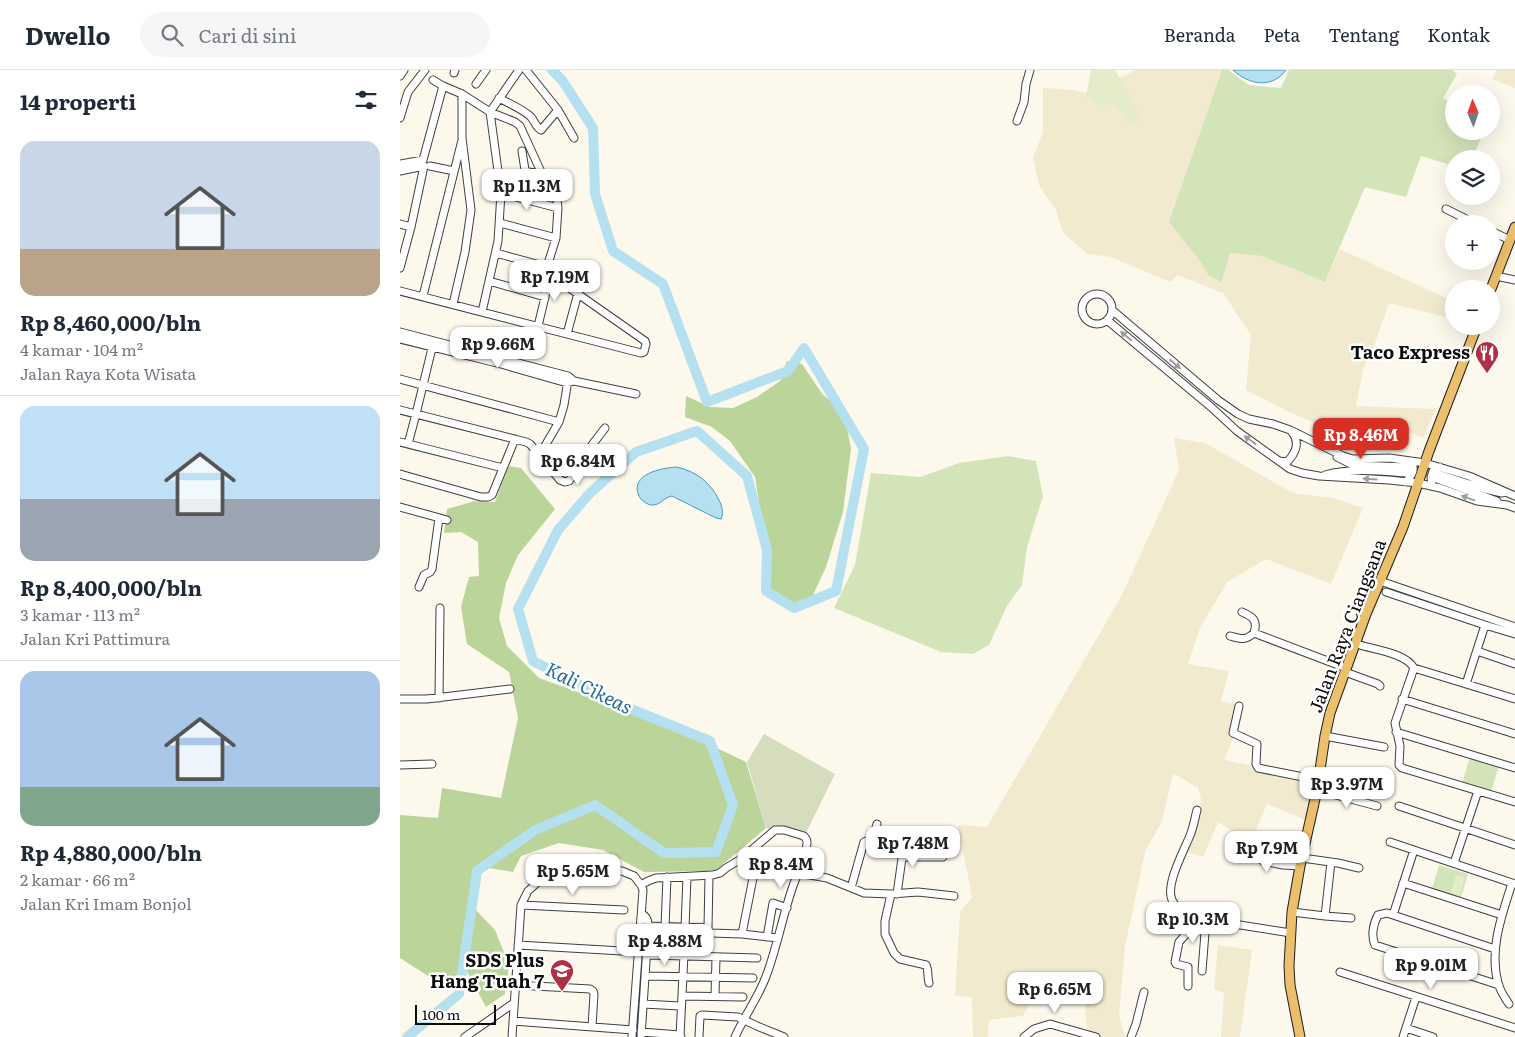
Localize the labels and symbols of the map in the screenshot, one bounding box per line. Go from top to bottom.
north arrow [1445,85,1500,140]
pin: Rp 11.3M [475,168,579,211]
pin: Rp 7.19M [503,260,607,302]
pin: Rp 9.66M [446,326,550,369]
one-way arrow [1120,330,1133,341]
place label: Taco Express [1350,338,1470,365]
restaurant icon: Taco Express [1474,340,1500,374]
one-way arrow [1169,359,1182,370]
pin: Rp 8.46M [1309,418,1413,460]
one-way arrow [1244,435,1257,446]
pin: Rp 6.84M [526,444,630,486]
one-way arrow [1361,475,1377,483]
one-way arrow [1460,494,1475,501]
street label: Jalan Raya Ciangsana [1301,534,1392,716]
water label: Kali Cikeas [541,654,637,720]
pin: Rp 3.97M [1295,766,1399,809]
pin: Rp 7.48M [861,826,965,868]
pin: Rp 7.9M [1221,830,1313,873]
pin: Rp 8.4M [735,846,827,889]
pin: Rp 5.65M [521,854,625,896]
pin: Rp 10.3M [1141,902,1245,944]
pin: Rp 4.88M [613,924,717,966]
place label: SDS Plus Hang Tuah 7 [430,946,544,994]
pin: Rp 9.01M [1379,948,1483,990]
school or university icon: SDS Plus Hang Tuah 7 [549,958,575,992]
pin: Rp 6.65M [1003,972,1107,1014]
scale bar [415,1002,496,1025]

